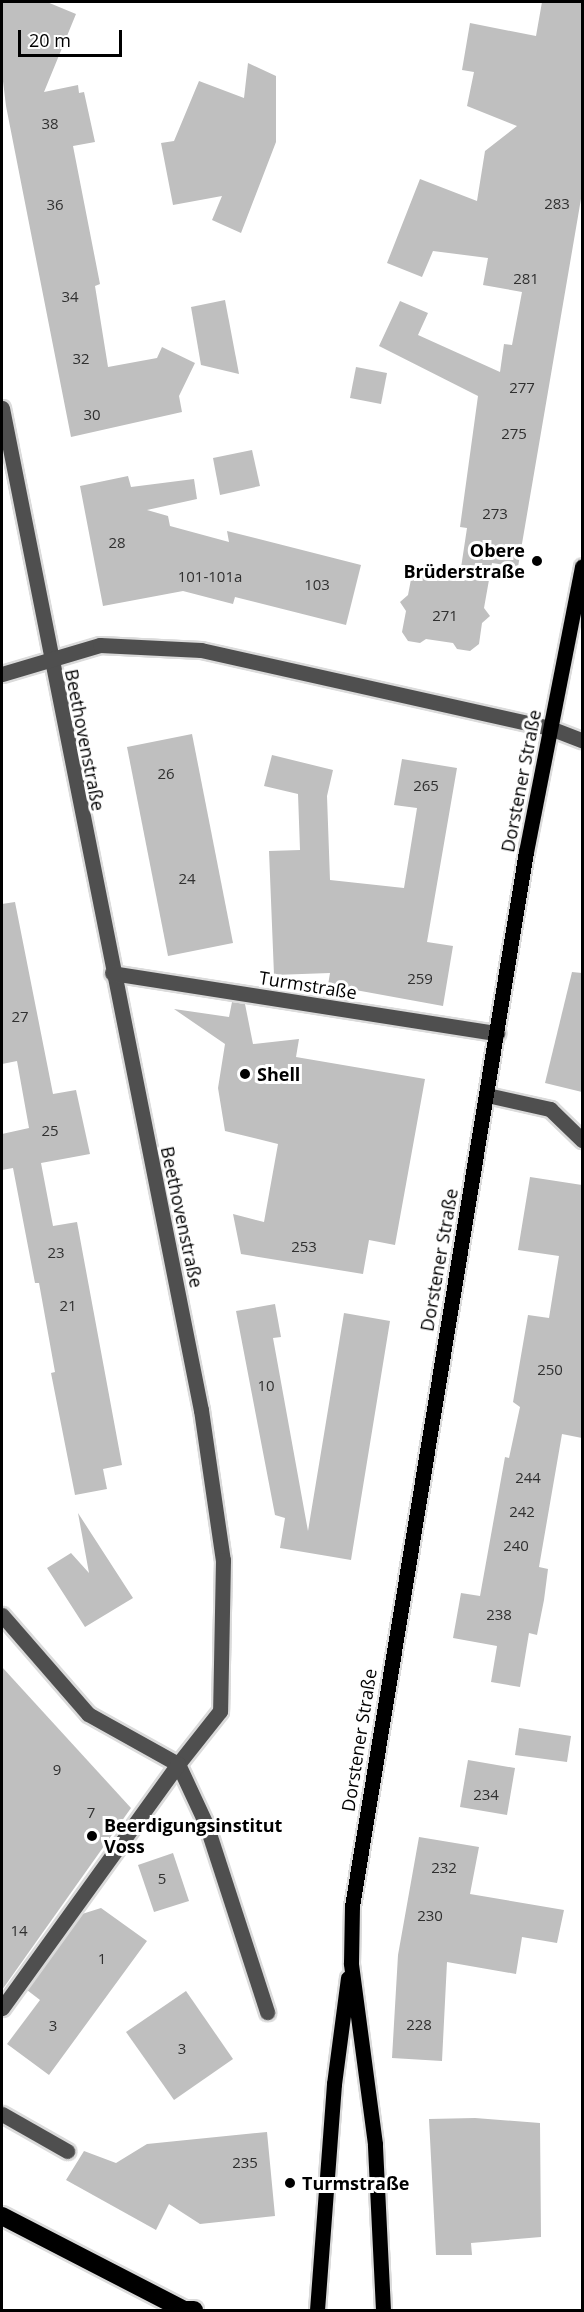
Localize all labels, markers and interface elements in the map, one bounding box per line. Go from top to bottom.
scale bar [21,18,124,56]
text: 20 m [29,28,71,52]
house number: 38 [41,115,59,133]
house number: 283 [544,195,570,213]
house number: 36 [46,196,64,214]
house number: 281 [513,270,539,288]
house number: 34 [61,288,79,306]
house number: 32 [72,350,90,368]
house number: 277 [509,379,535,397]
house number: 30 [83,406,101,424]
house number: 275 [501,425,527,443]
house number: 273 [482,505,508,523]
house number: 28 [108,534,126,552]
place label: Obere Brüderstraße [403,540,525,582]
marker: Obere Brüderstraße [530,554,544,568]
house number: 101-101a [178,568,242,586]
house number: 103 [304,576,330,594]
house number: 271 [432,607,458,625]
street label: Beethovenstraße [61,667,109,813]
street label: Dorstener Straße [497,708,545,854]
house number: 26 [157,765,175,783]
house number: 265 [413,777,439,795]
house number: 24 [178,870,196,888]
street label: Turmstraße [258,967,358,1003]
house number: 259 [407,970,433,988]
house number: 27 [11,1008,29,1026]
place label: Shell [257,1063,300,1085]
marker: Shell [238,1067,252,1081]
house number: 25 [41,1122,59,1140]
street label: Beethovenstraße [156,1144,208,1290]
street label: Dorstener Straße [416,1187,462,1333]
house number: 253 [291,1238,317,1256]
house number: 23 [47,1244,65,1262]
house number: 21 [59,1297,77,1315]
house number: 250 [537,1361,563,1379]
house number: 10 [257,1377,275,1395]
house number: 244 [515,1469,541,1487]
house number: 242 [509,1503,535,1521]
house number: 240 [503,1537,529,1555]
house number: 238 [486,1606,512,1624]
street label: Dorstener Straße [337,1667,381,1813]
house number: 9 [53,1761,61,1779]
house number: 234 [473,1786,499,1804]
house number: 7 [87,1804,95,1822]
place label: Beerdigungsinstitut Voss [104,1815,282,1858]
marker: Beerdigungsinstitut Voss [85,1829,99,1843]
house number: 232 [431,1859,457,1877]
house number: 5 [158,1870,166,1888]
house number: 230 [417,1907,443,1925]
house number: 14 [10,1922,28,1940]
house number: 1 [98,1950,106,1968]
house number: 228 [406,2016,432,2034]
house number: 3 [49,2017,57,2035]
house number: 3 [178,2040,186,2058]
house number: 235 [232,2154,258,2172]
place label: Turmstraße [302,2172,409,2194]
marker: Turmstraße [283,2176,297,2190]

